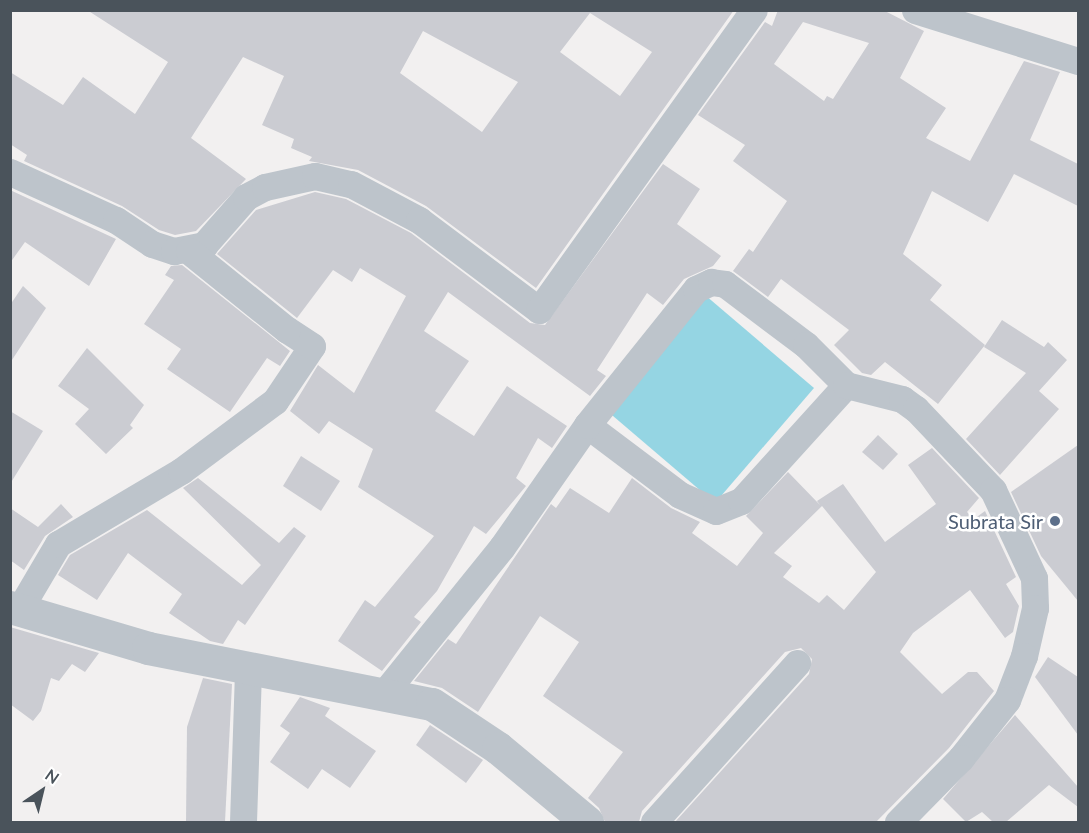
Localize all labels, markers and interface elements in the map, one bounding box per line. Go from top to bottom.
place label: Subrata Sir [948,509,1043,533]
marker: Subrata Sir [1048,514,1062,528]
north arrow [12,761,72,821]
text: N [42,765,63,787]

